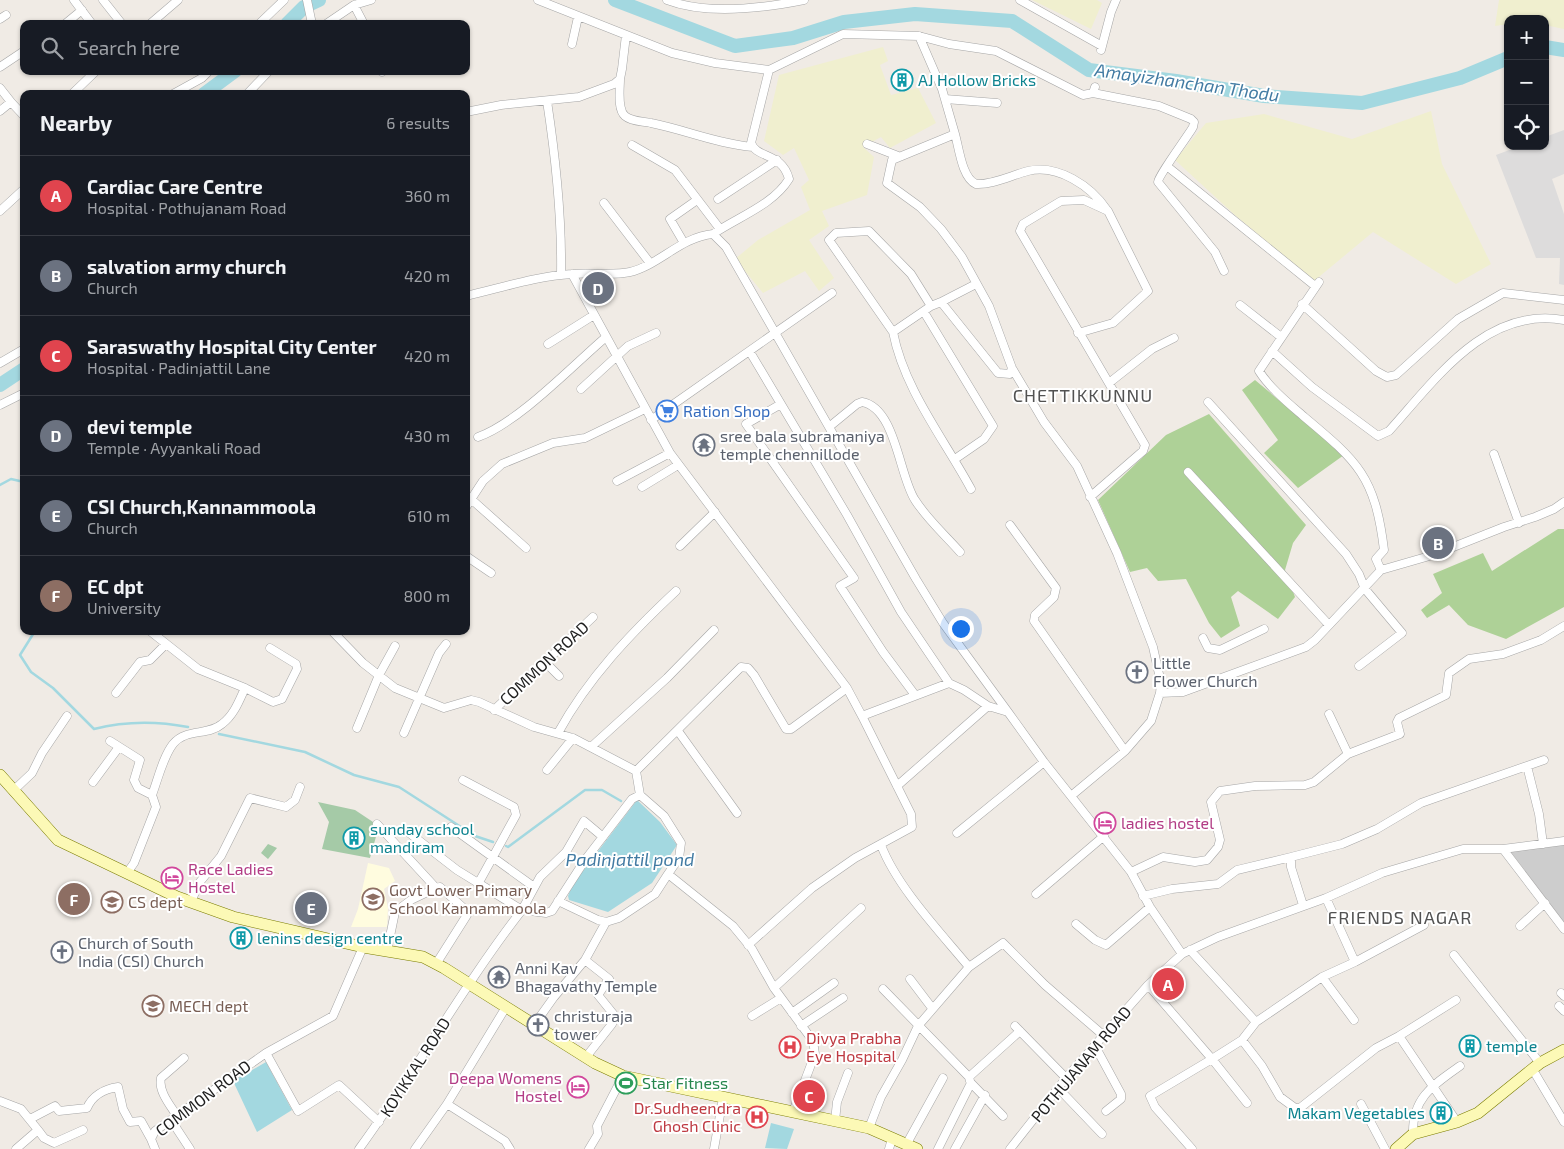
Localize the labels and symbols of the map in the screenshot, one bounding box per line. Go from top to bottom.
water label: Amayizhanchan Thodu [1092,58,1281,106]
building icon: AJ Hollow Bricks [890,68,914,92]
place label: AJ Hollow Bricks [918,70,1036,89]
pin: D [582,269,614,307]
district label: CHETTIKKUNNU [1013,384,1153,406]
supermarket icon: Ration Shop [655,399,679,423]
place label: Ration Shop [683,401,770,420]
place label: sree bala subramaniya temple chennillode [720,426,885,463]
temple icon: sree bala subramaniya temple chennillode [692,433,716,457]
pin: B [1422,524,1454,562]
your location [948,616,974,642]
street label: COMMON ROAD [495,617,592,709]
place label: Little Flower Church [1153,653,1258,690]
church icon: Little Flower Church [1125,660,1149,684]
hotel icon: ladies hostel [1093,811,1117,835]
place label: ladies hostel [1121,813,1214,832]
place label: sunday school mandiram [370,819,475,856]
building icon: sunday school mandiram [342,826,366,850]
water label: Padinjattil pond [566,848,694,870]
place label: Race Ladies Hostel [188,859,273,896]
hotel icon: Race Ladies Hostel [160,866,184,890]
pin: F [58,880,90,918]
place label: Govt Lower Primary School Kannammoola [389,880,547,917]
school or university icon: Govt Lower Primary School Kannammoola [361,887,385,911]
pin: E [295,889,327,927]
school or university icon: CS dept [100,890,124,914]
place label: CS dept [128,892,183,911]
district label: FRIENDS NAGAR [1328,906,1472,928]
building icon: lenins design centre [229,926,253,950]
place label: lenins design centre [257,928,403,947]
place label: Church of South India (CSI) Church [78,933,204,970]
church icon: Church of South India (CSI) Church [50,940,74,964]
place label: Anni Kav Bhagavathy Temple [515,958,657,995]
temple icon: Anni Kav Bhagavathy Temple [487,965,511,989]
pin: A [1152,965,1184,1003]
school or university icon: MECH dept [141,994,165,1018]
place label: MECH dept [169,996,248,1015]
street label: POTHUJANAM ROAD [1027,1002,1135,1126]
place label: christuraja tower [554,1006,633,1043]
church icon: christuraja tower [526,1013,550,1037]
street label: KOYIKKAL ROAD [376,1014,454,1120]
place label: Divya Prabha Eye Hospital [806,1028,902,1065]
building icon: temple [1458,1034,1482,1058]
hospital icon: Divya Prabha Eye Hospital [778,1035,802,1059]
place label: temple [1486,1036,1537,1055]
street label: COMMON ROAD [151,1056,254,1140]
place label: Deepa Womens Hostel [449,1068,562,1105]
sports icon: Star Fitness [614,1071,638,1095]
place label: Star Fitness [642,1073,728,1092]
hotel icon: Deepa Womens Hostel [566,1075,590,1099]
pin: C [793,1077,825,1115]
place label: Dr.Sudheendra Ghosh Clinic [634,1098,741,1135]
building icon: Makam Vegetables [1429,1101,1453,1125]
place label: Makam Vegetables [1287,1103,1425,1122]
hospital icon: Dr.Sudheendra Ghosh Clinic [745,1105,769,1129]

